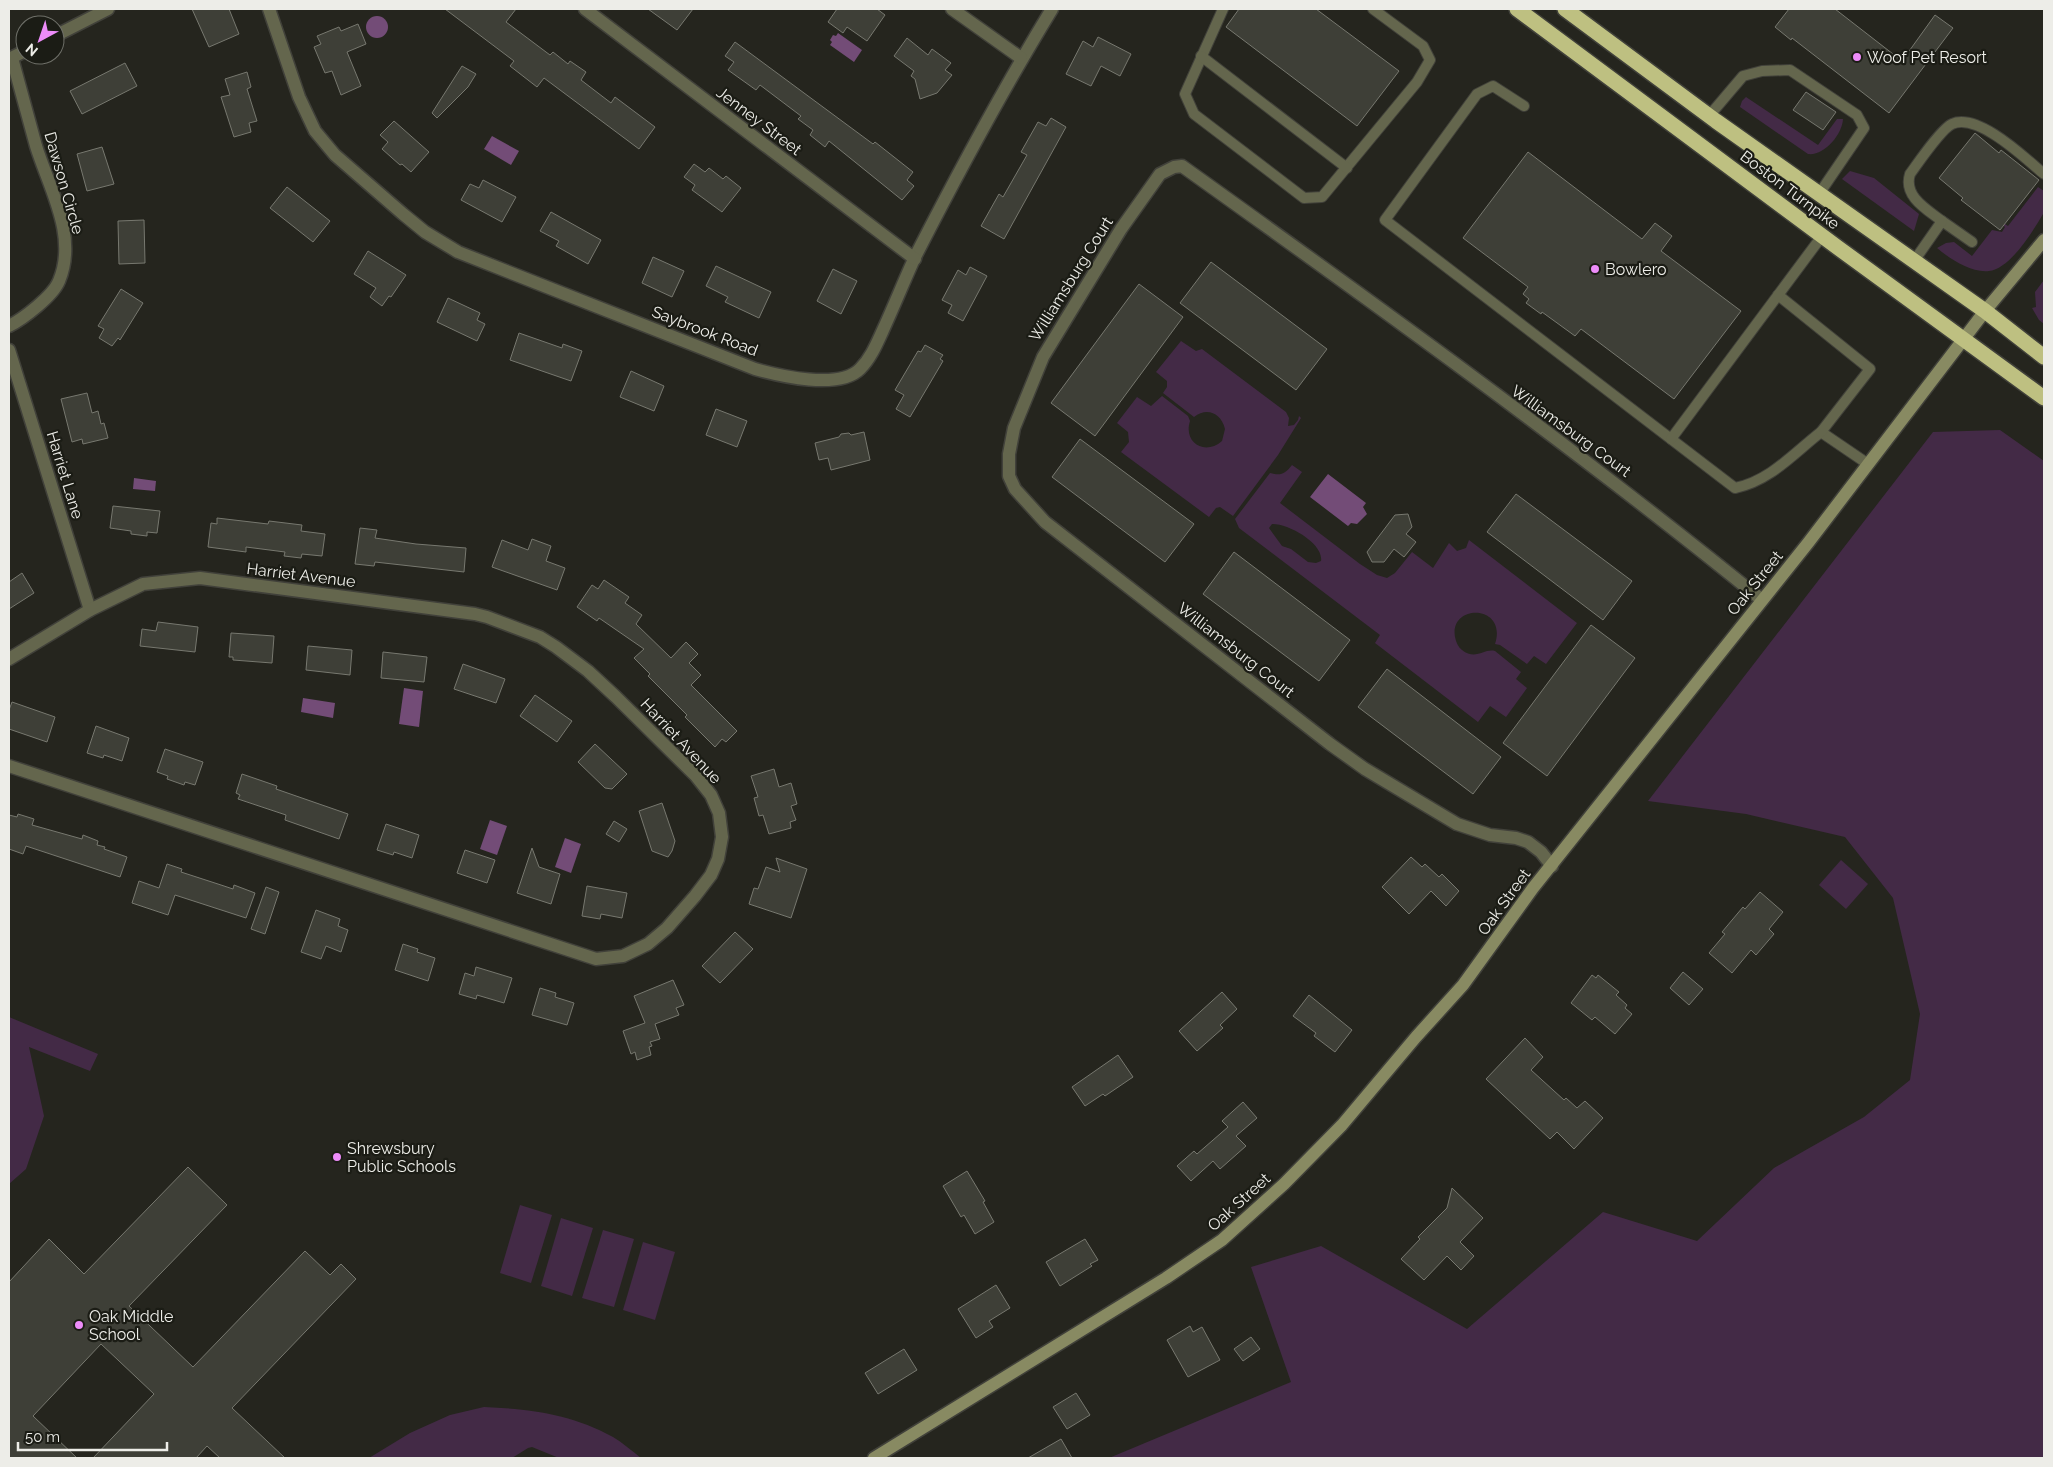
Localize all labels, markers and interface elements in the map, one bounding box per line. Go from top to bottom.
north arrow [15,15,65,65]
text: N [22,40,41,60]
place label: Woof Pet Resort [1867,48,1988,67]
marker: Woof Pet Resort [1851,51,1863,63]
street label: Jenney Street [713,83,806,159]
street label: Dawson Circle [40,130,88,236]
street label: Boston Turnpike [1737,147,1843,233]
street label: Williamsburg Court [1025,213,1117,345]
place label: Bowlero [1605,260,1667,279]
marker: Bowlero [1589,263,1601,275]
street label: Saybrook Road [649,302,761,360]
street label: Williamsburg Court [1507,381,1635,481]
street label: Harriet Lane [43,429,87,521]
street label: Oak Street [1723,546,1787,619]
street label: Harriet Avenue [245,559,357,591]
street label: Williamsburg Court [1174,598,1299,702]
street label: Harriet Avenue [637,694,725,788]
street label: Oak Street [1474,865,1535,939]
place label: Shrewsbury Public Schools [347,1139,456,1176]
marker: Shrewsbury Public Schools [331,1151,343,1163]
street label: Oak Street [1204,1169,1275,1235]
place label: Oak Middle School [89,1307,173,1344]
marker: Oak Middle School [73,1319,85,1331]
scale bar [18,1420,166,1452]
text: 50 m [25,1428,60,1446]

